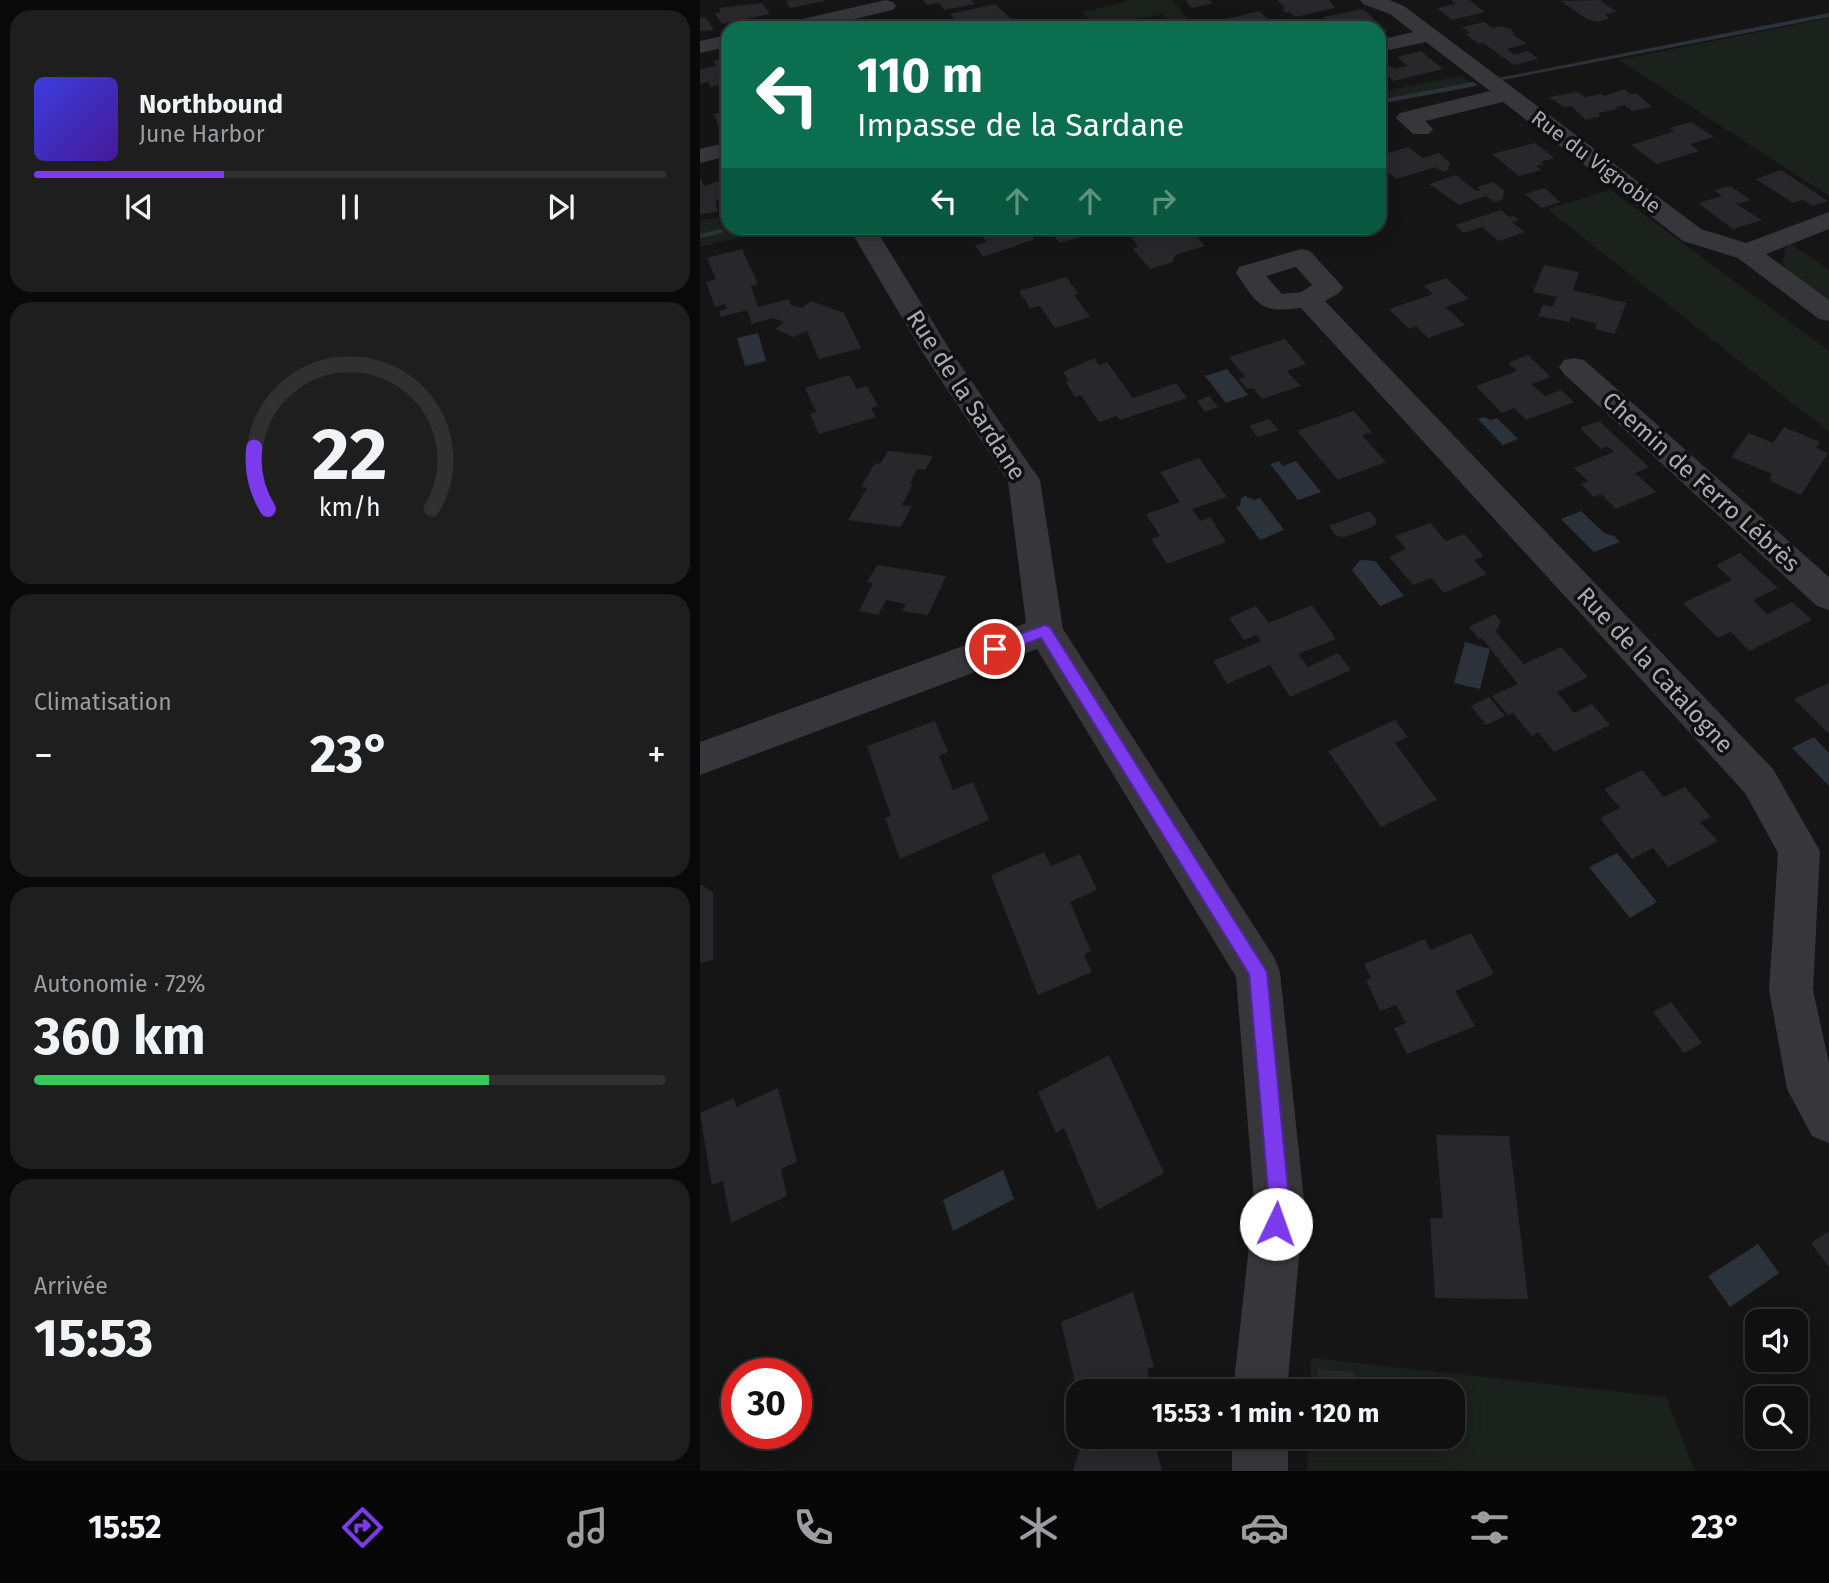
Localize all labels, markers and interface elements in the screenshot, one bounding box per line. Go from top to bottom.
text: 110 m [857,46,983,105]
icon: left [742,49,833,140]
text: Northbound [139,89,283,120]
street label: Rue du Vignoble [1526,105,1666,219]
text: Impasse de la Sardane [857,106,1184,144]
text: June Harbor [139,120,265,148]
icon: left [925,182,963,220]
icon: ahead [998,182,1036,220]
icon: ahead [1071,182,1109,220]
icon: right [1144,182,1182,220]
icon: previous [120,188,158,226]
icon: pause [331,188,369,226]
icon: next [542,188,580,226]
street label: Rue de la Sardane [901,305,1031,485]
street label: Chemin de Ferro Lébrès [1597,386,1805,578]
text: 22 [312,412,388,499]
text: km/h [319,493,381,523]
street label: Rue de la Catalogne [1571,581,1739,759]
pin [965,619,1025,679]
icon: arrive [976,630,1014,668]
text: Climatisation [34,688,172,716]
text: 23° [310,723,390,786]
text: − [34,732,53,778]
text: + [647,732,666,778]
text: Autonomie · 72% [34,970,206,998]
text: 360 km [34,1005,206,1068]
position arrow [1239,1187,1313,1261]
text: Arrivée [34,1272,108,1300]
text: 15:53 [34,1307,153,1370]
map controls [1745,1309,1808,1449]
button: sound [1745,1309,1808,1372]
speed limit sign: 30 [721,1358,812,1449]
button: search [1745,1386,1808,1449]
text: 15:53 · 1 min · 120 m [1151,1398,1380,1429]
icon: directions [338,1503,387,1552]
icon: music [563,1503,612,1552]
icon: phone [789,1503,838,1552]
icon: climate [1014,1503,1063,1552]
icon: car [1240,1503,1289,1552]
icon: filters [1465,1503,1514,1552]
text: 15:52 [88,1508,161,1546]
text: 23° [1691,1508,1741,1546]

